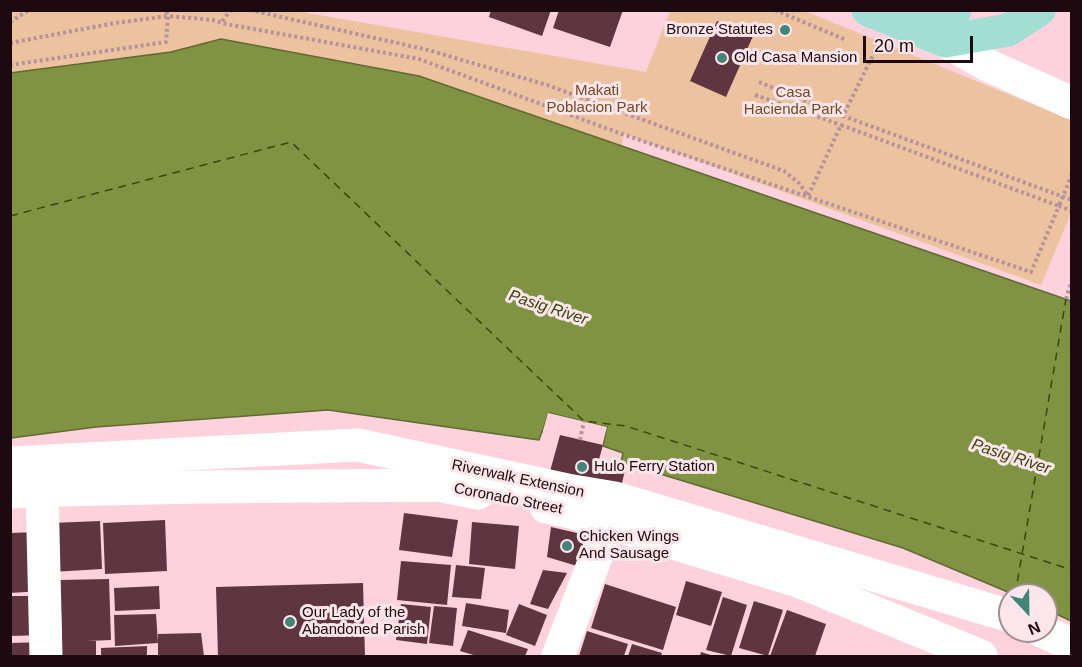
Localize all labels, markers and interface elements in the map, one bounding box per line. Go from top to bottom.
place label: Bronze Statutes [666,21,773,39]
marker: Bronze Statutes [778,23,792,37]
scale bar [866,24,976,62]
text: 20 m [874,36,914,56]
place label: Old Casa Mansion [734,49,857,67]
marker: Old Casa Mansion [715,51,729,65]
park label: Makati Poblacion Park [547,82,647,117]
park label: Casa Hacienda Park [744,84,842,119]
water label: Pasig River [506,286,590,330]
water label: Pasig River [969,435,1053,479]
street label: Riverwalk Extension [450,456,586,502]
place label: Hulo Ferry Station [594,458,715,476]
marker: Hulo Ferry Station [575,460,589,474]
street label: Coronado Street [452,480,564,518]
place label: Chicken Wings And Sausage [579,528,679,563]
marker: Chicken Wings And Sausage [560,539,574,553]
north arrow [998,583,1058,643]
place label: Our Lady of the Abandoned Parish [302,604,425,639]
marker: Our Lady of the Abandoned Parish [283,615,297,629]
text: N [1026,618,1043,638]

